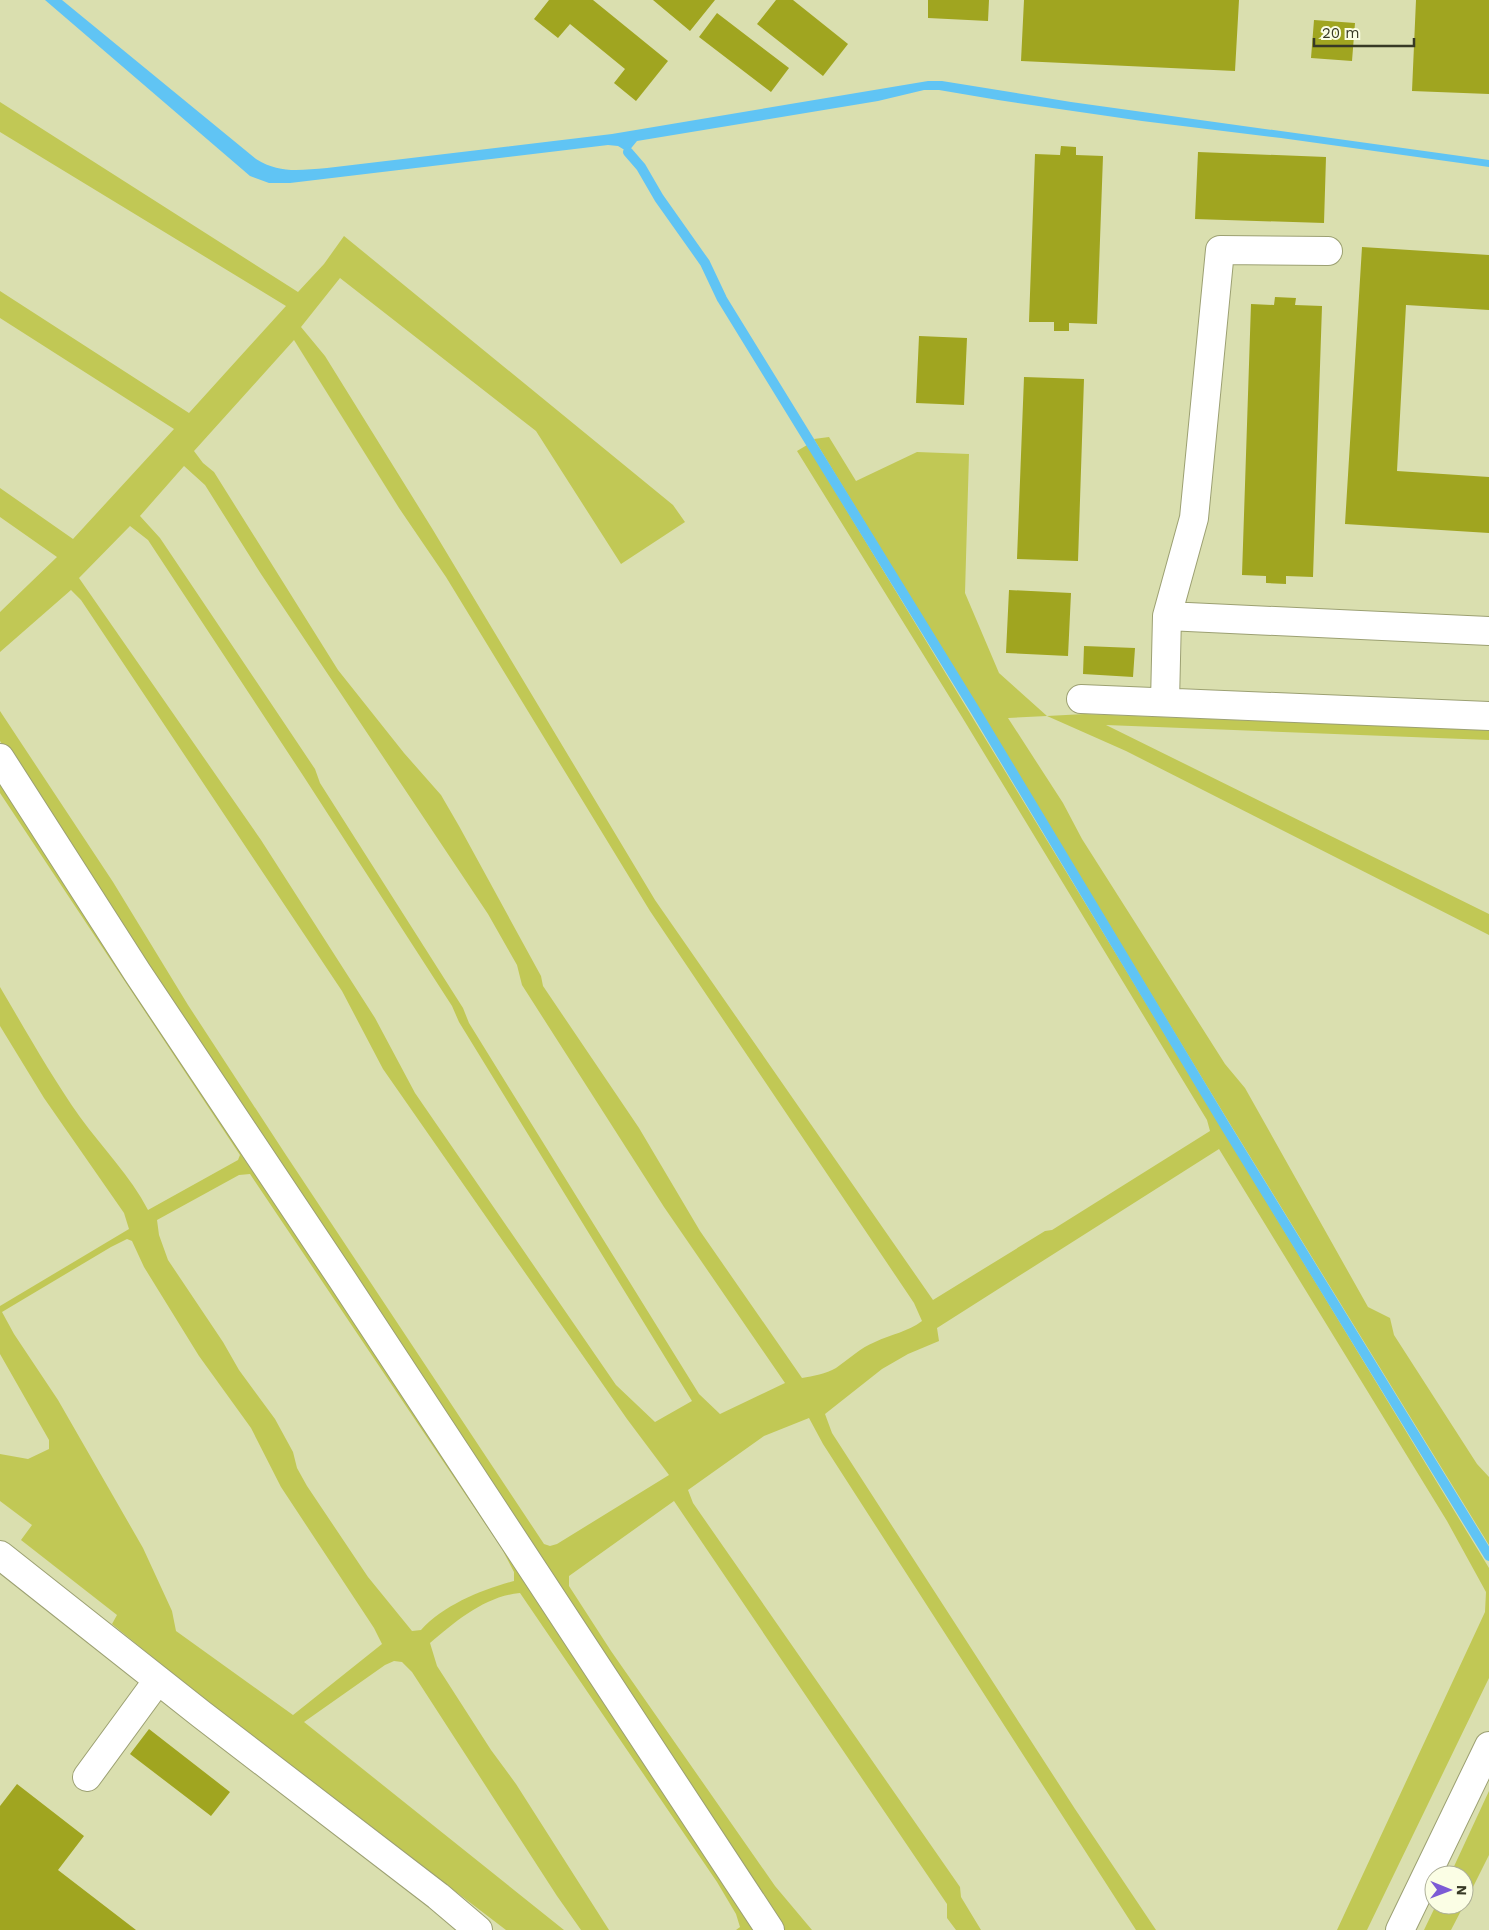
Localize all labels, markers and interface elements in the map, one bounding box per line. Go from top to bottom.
scale bar [1314,15,1414,47]
text: 20 m [1322,24,1360,42]
north arrow [1424,1865,1474,1915]
text: N [1454,1885,1470,1896]

